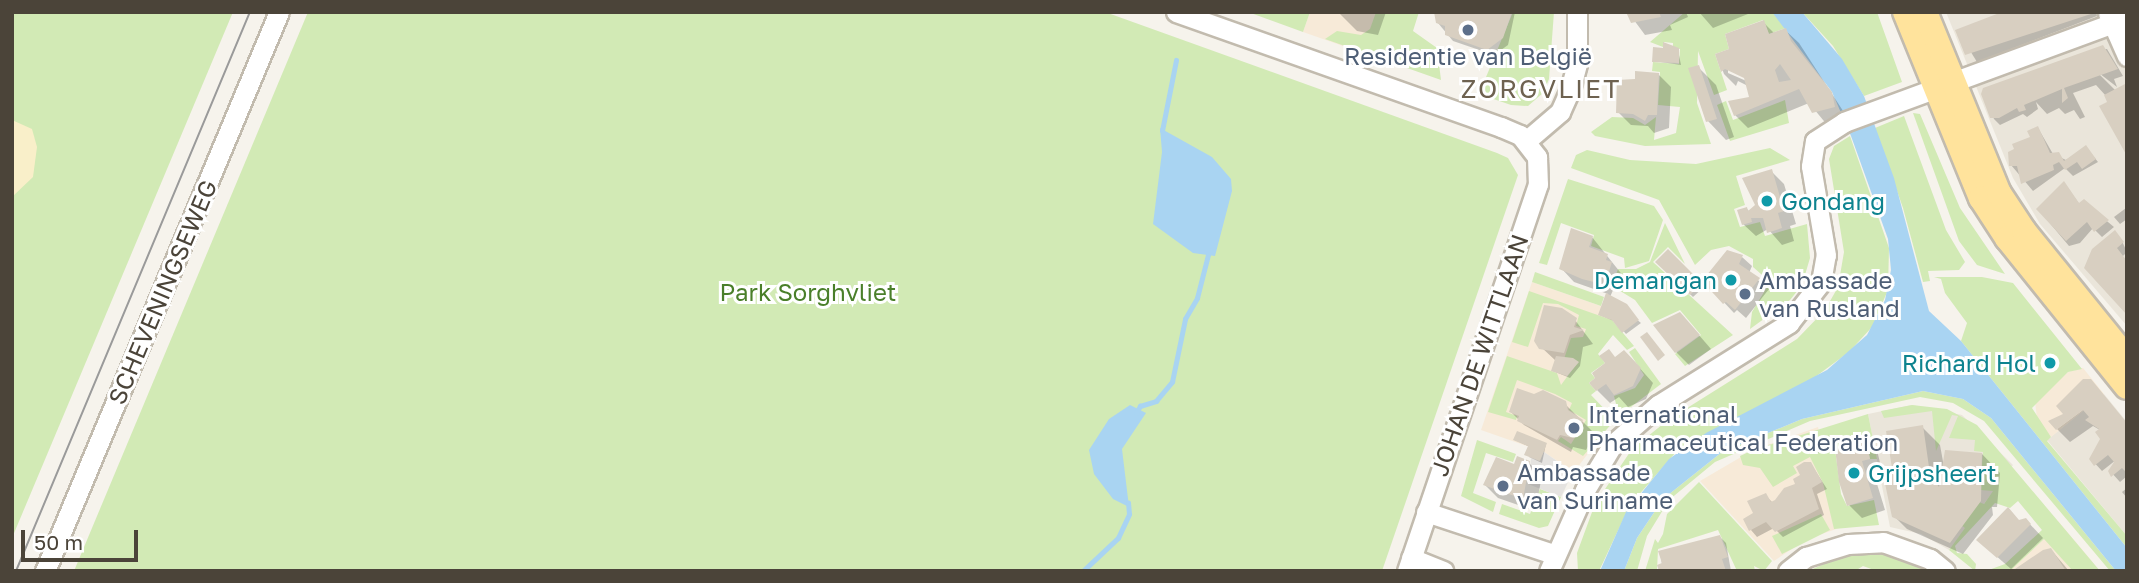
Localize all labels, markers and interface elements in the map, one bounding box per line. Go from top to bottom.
marker: Residentie van België [1460,22,1476,38]
place label: Residentie van België [1344,42,1592,70]
district label: ZORGVLIET [1462,73,1620,105]
street label: SCHEVENINGSEWEG [102,175,222,409]
place label: Gondang [1781,187,1885,215]
marker: Gondang [1759,193,1775,209]
street label: JOHAN DE WITTLAAN [1424,230,1534,480]
place label: Demangan [1594,266,1717,294]
place label: Ambassade van Rusland [1759,266,1900,322]
marker: Demangan [1723,272,1739,288]
park label: Park Sorghvliet [720,278,896,306]
marker: Ambassade van Rusland [1737,286,1753,302]
place label: Richard Hol [1902,349,2036,377]
marker: Richard Hol [2042,355,2058,371]
place label: International Pharmaceutical Federation [1588,400,1898,456]
marker: International Pharmaceutical Federation [1566,420,1582,436]
place label: Ambassade van Suriname [1517,458,1673,514]
place label: Grijpsheert [1868,459,1997,487]
marker: Grijpsheert [1846,465,1862,481]
marker: Ambassade van Suriname [1495,478,1511,494]
scale bar [24,516,142,560]
text: 50 m [34,529,83,555]

